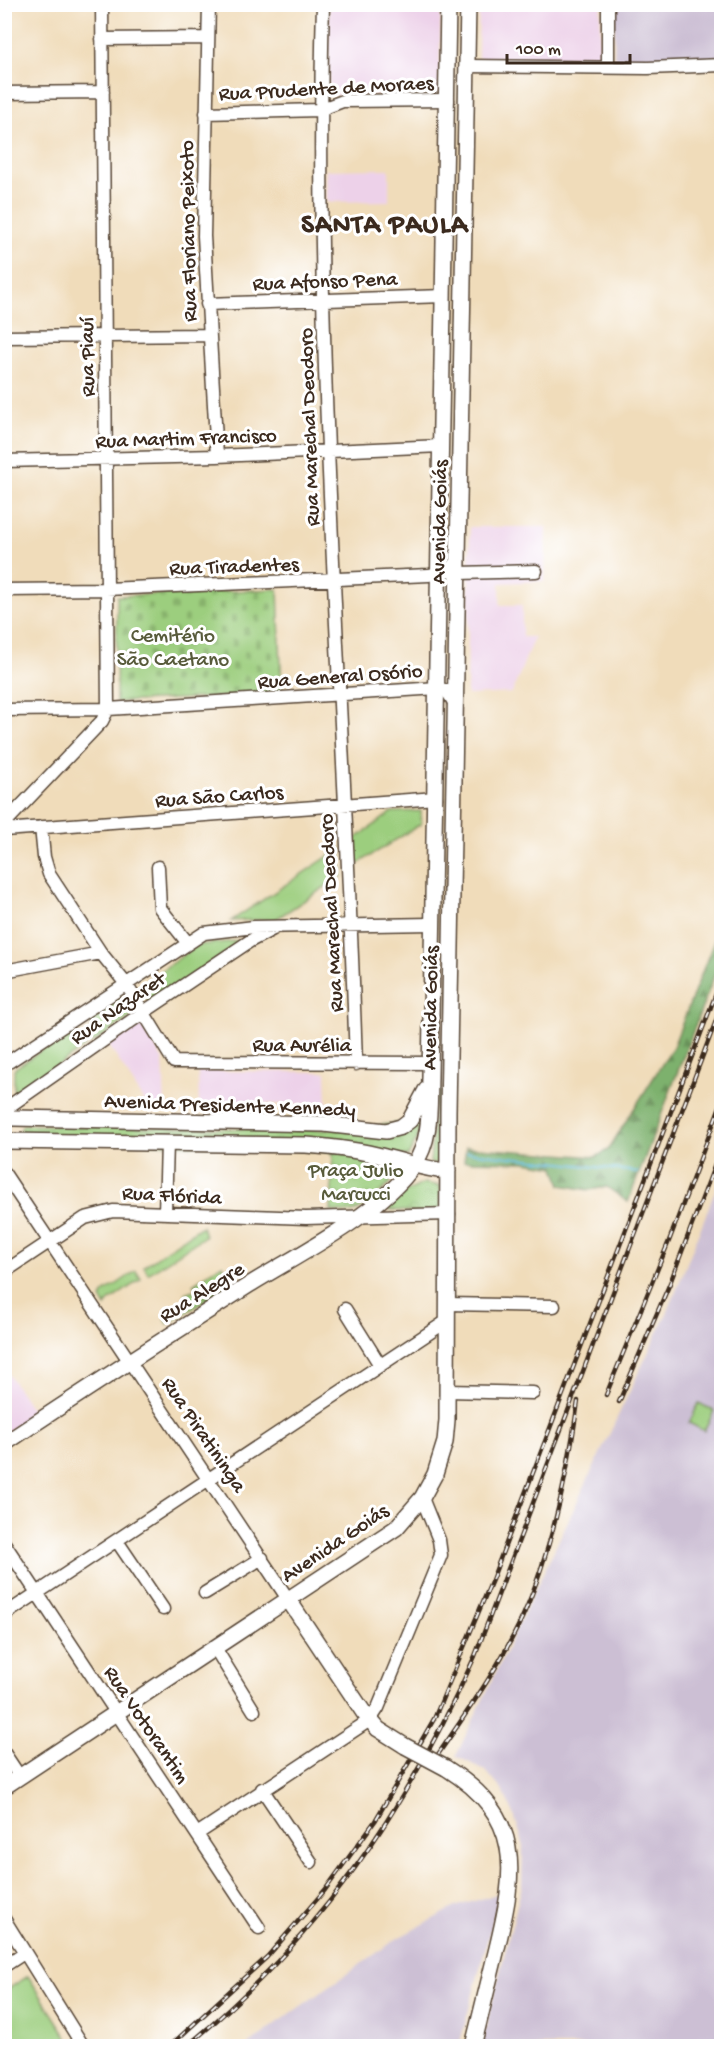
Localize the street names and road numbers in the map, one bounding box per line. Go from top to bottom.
street label: Rua Prudente de Moraes [218,72,436,109]
street label: Rua Floriano Peixoto [176,140,205,322]
street label: Rua Afonso Pena [252,268,399,299]
street label: Rua Piauí [76,316,103,397]
street label: Rua Marechal Deodoro [296,327,327,527]
street label: Rua Martim Francisco [95,425,277,456]
street label: Avenida Goiás [428,459,455,584]
street label: Rua Tiradentes [169,554,301,583]
street label: Rua General Osório [257,660,424,697]
street label: Rua São Carlos [154,781,285,815]
street label: Rua Marechal Deodoro [316,813,351,1013]
street label: Avenida Goiás [419,945,446,1070]
street label: Rua Nazaret [67,967,173,1052]
street label: Rua Aurélia [253,1035,353,1060]
street label: Avenida Presidente Kennedy [104,1091,356,1124]
street label: Rua Flórida [121,1182,224,1213]
street label: Rua Alegre [156,1257,251,1330]
street label: Rua Piratininga [154,1373,251,1500]
street label: Avenida Goiás [278,1499,395,1590]
street label: Rua Votorantim [97,1662,194,1790]

